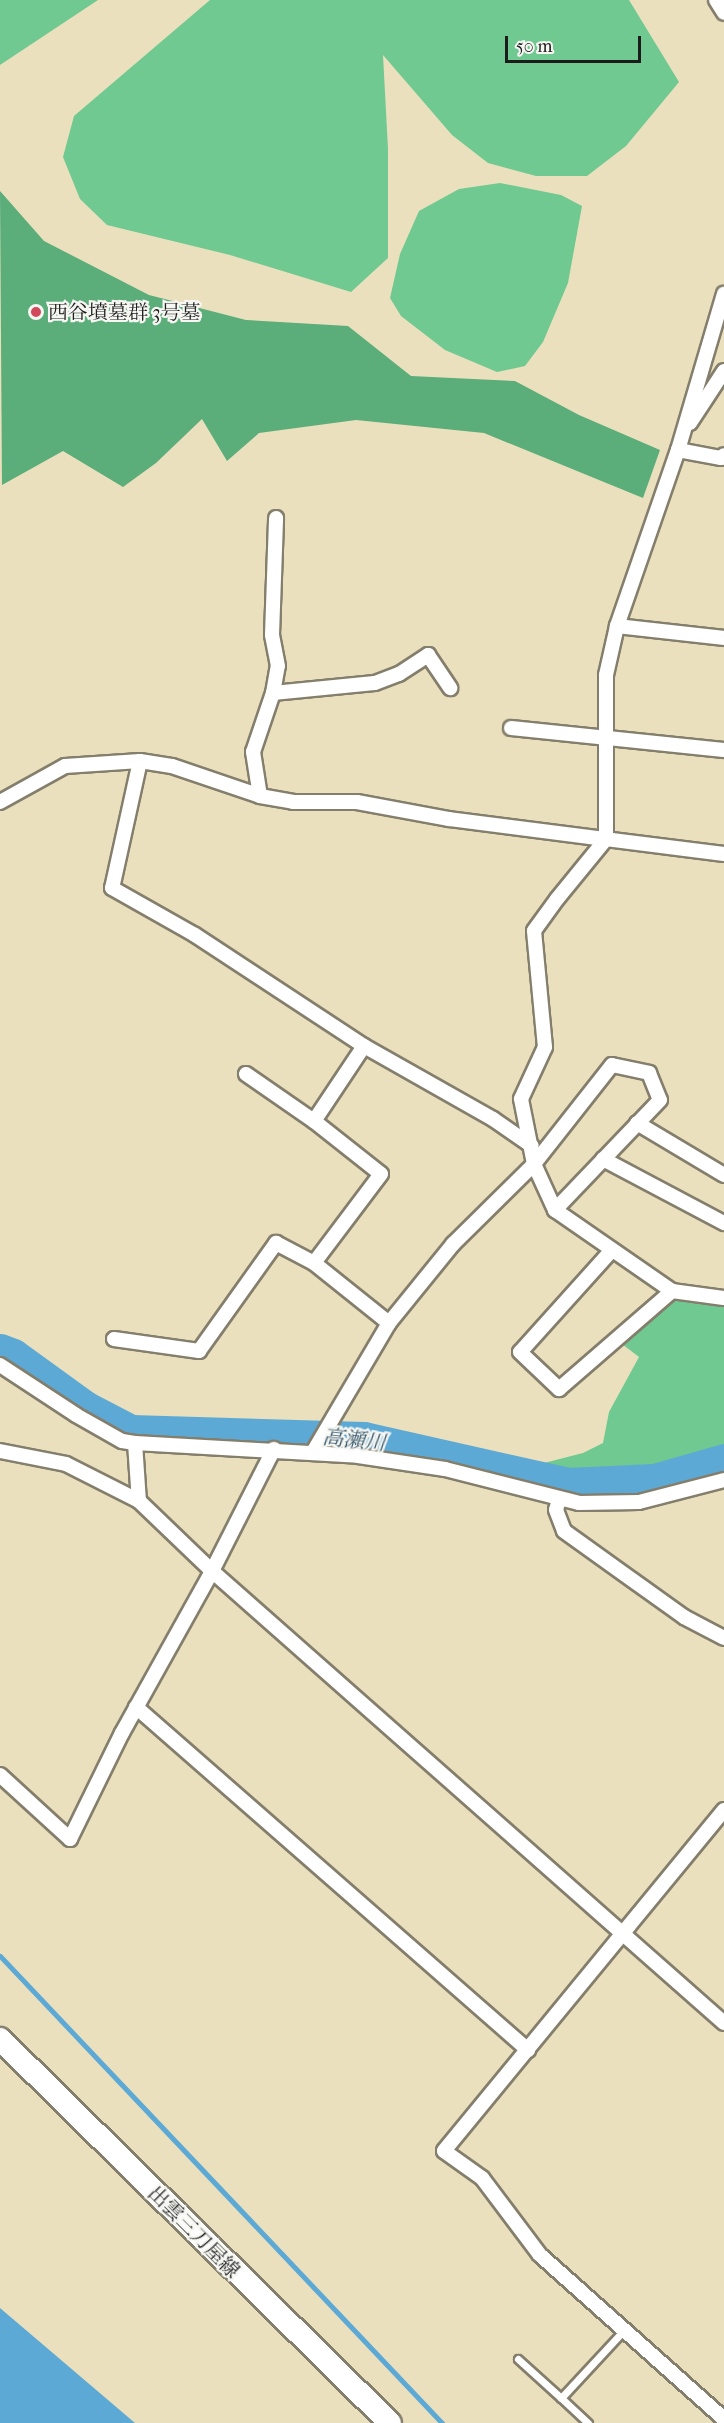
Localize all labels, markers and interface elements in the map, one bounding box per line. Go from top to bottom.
scale bar [508,24,644,62]
text: 50 m [516,36,552,57]
place label: 西谷墳墓群 3号墓 [48,300,200,324]
marker: 西谷墳墓群 3号墓 [29,305,43,319]
water label: 高瀬川 [321,1424,387,1456]
street label: 出雲三刀屋線 [143,2181,245,2283]

